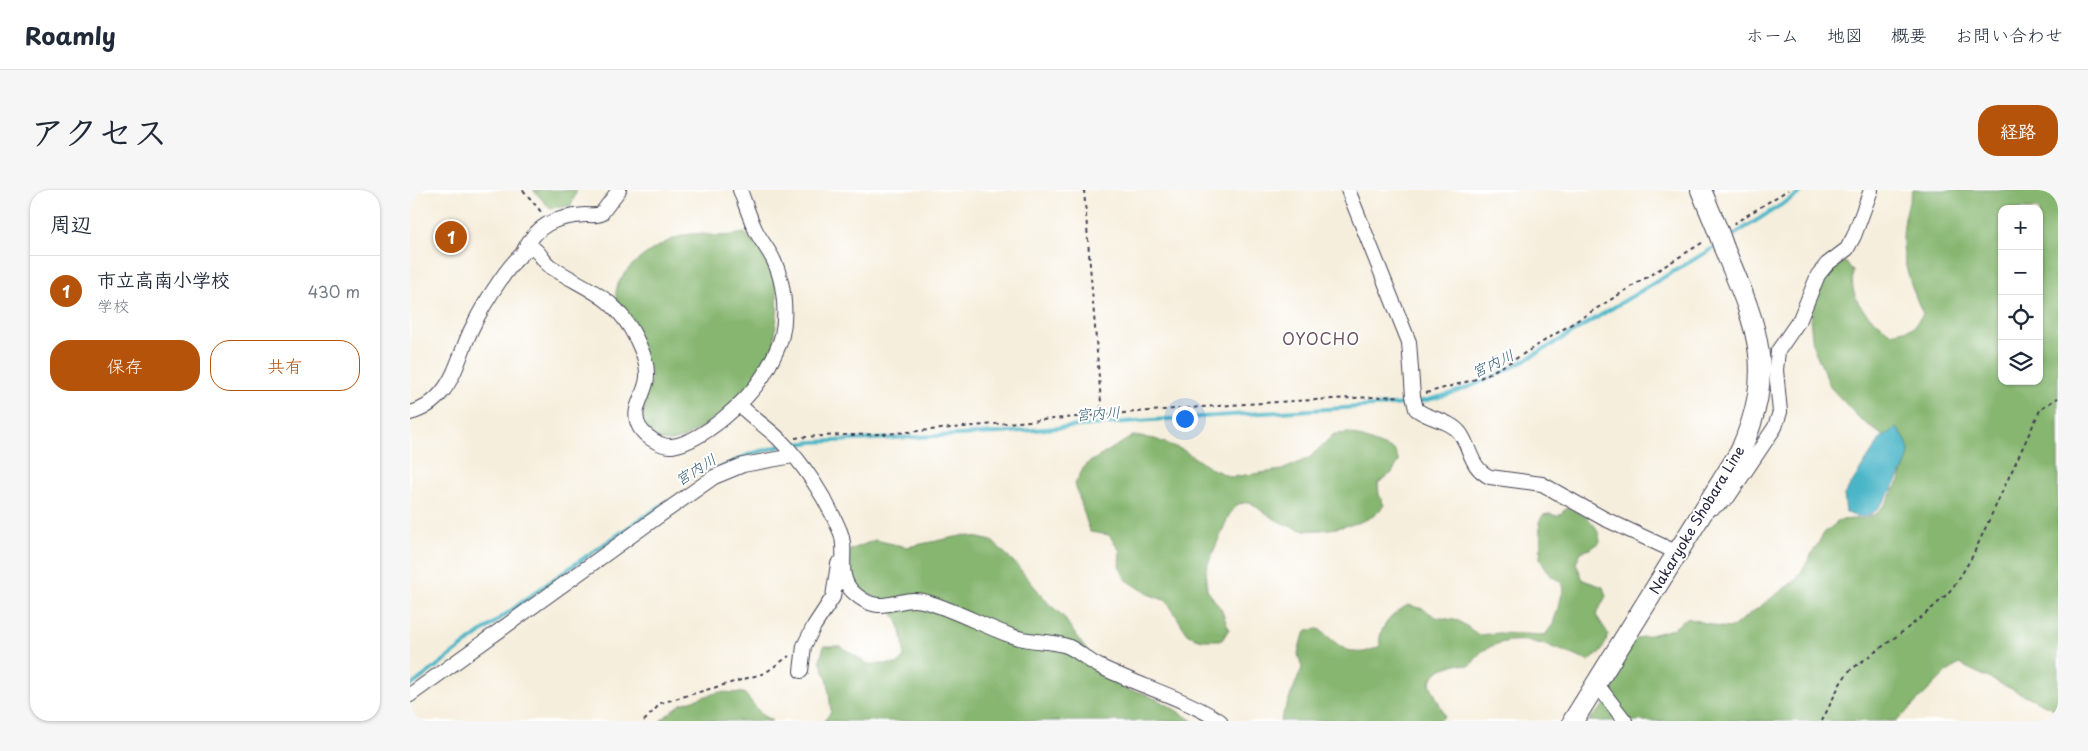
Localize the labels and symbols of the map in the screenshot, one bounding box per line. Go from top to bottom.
pin: 1 [435,218,467,256]
district label: OYOCHO [1282,326,1360,350]
water label: 宮内川 [1467,342,1518,383]
water label: 宮内川 [1075,399,1121,426]
your location [1172,406,1198,432]
street label: Nakaryoke Shobara Line [1644,442,1749,598]
water label: 宮内川 [670,447,720,490]

